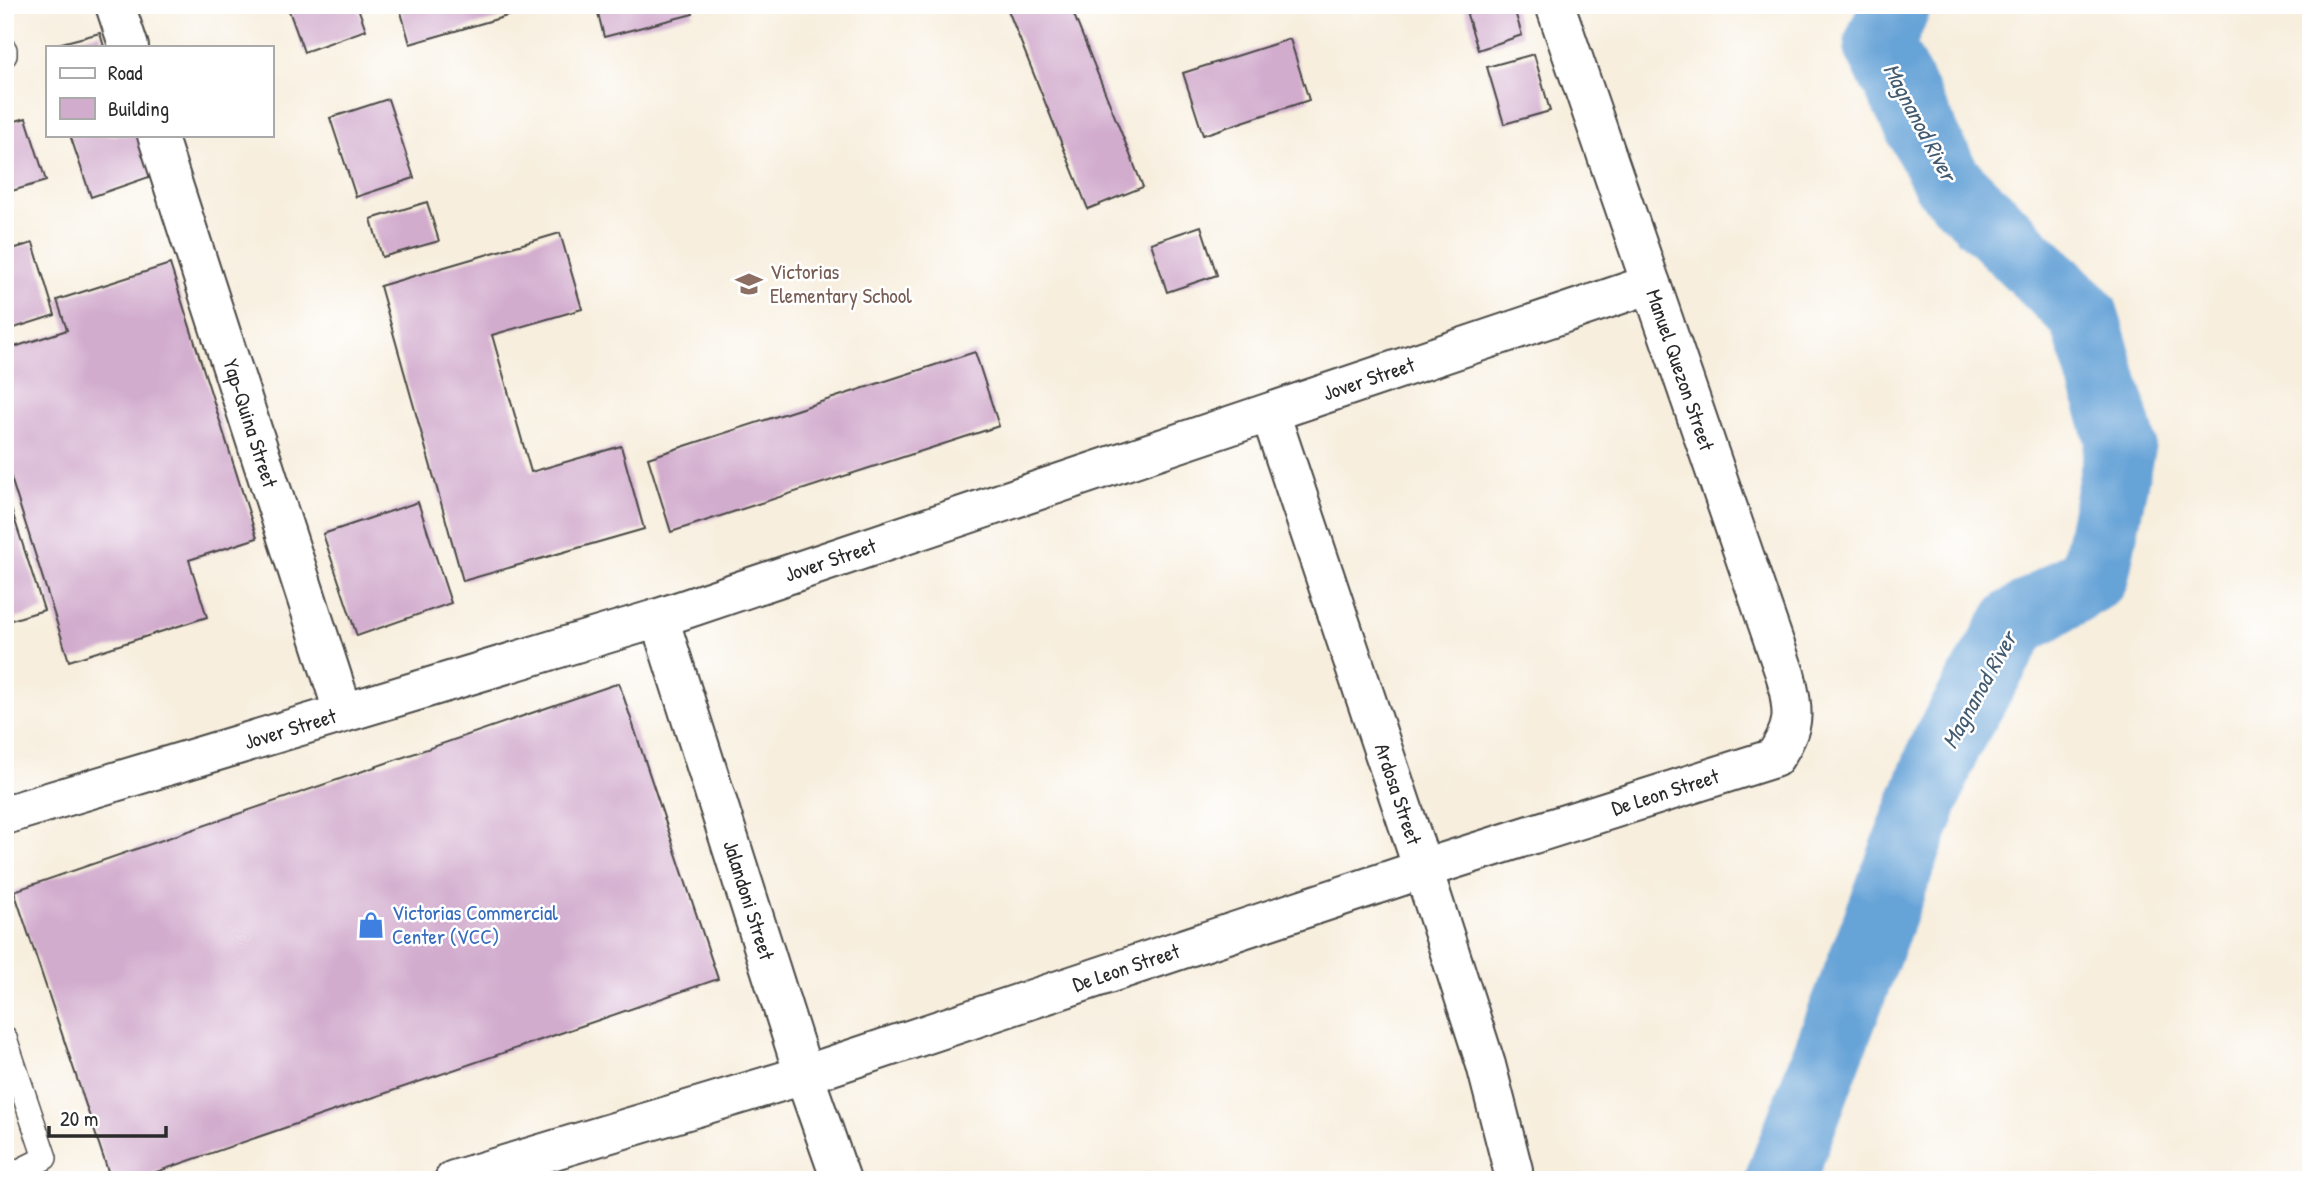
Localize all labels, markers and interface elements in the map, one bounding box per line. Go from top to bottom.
legend [46,46,273,136]
text: Road [108,58,142,87]
water label: Magnanod River [1876,58,1966,189]
text: Building [108,94,169,123]
place label: Victorias Elementary School [770,257,912,310]
school or university icon: Victorias Elementary School [734,269,764,299]
street label: Manuel Quezon Street [1639,285,1722,455]
street label: Jover Street [1319,349,1419,407]
street label: Yap-Quina Street [216,355,285,492]
street label: Jover Street [781,531,881,589]
water label: Magnanod River [1934,623,2026,754]
street label: Jover Street [241,701,341,756]
street label: Ardosa Street [1368,740,1429,849]
street label: De Leon Street [1608,761,1723,822]
street label: Jalandoni Street [716,837,782,964]
place label: Victorias Commercial Center (VCC) [392,898,558,951]
shop icon: Victorias Commercial Center (VCC) [356,910,386,940]
street label: De Leon Street [1069,936,1184,999]
scale bar [49,1094,166,1138]
text: 20 m [60,1104,98,1133]

